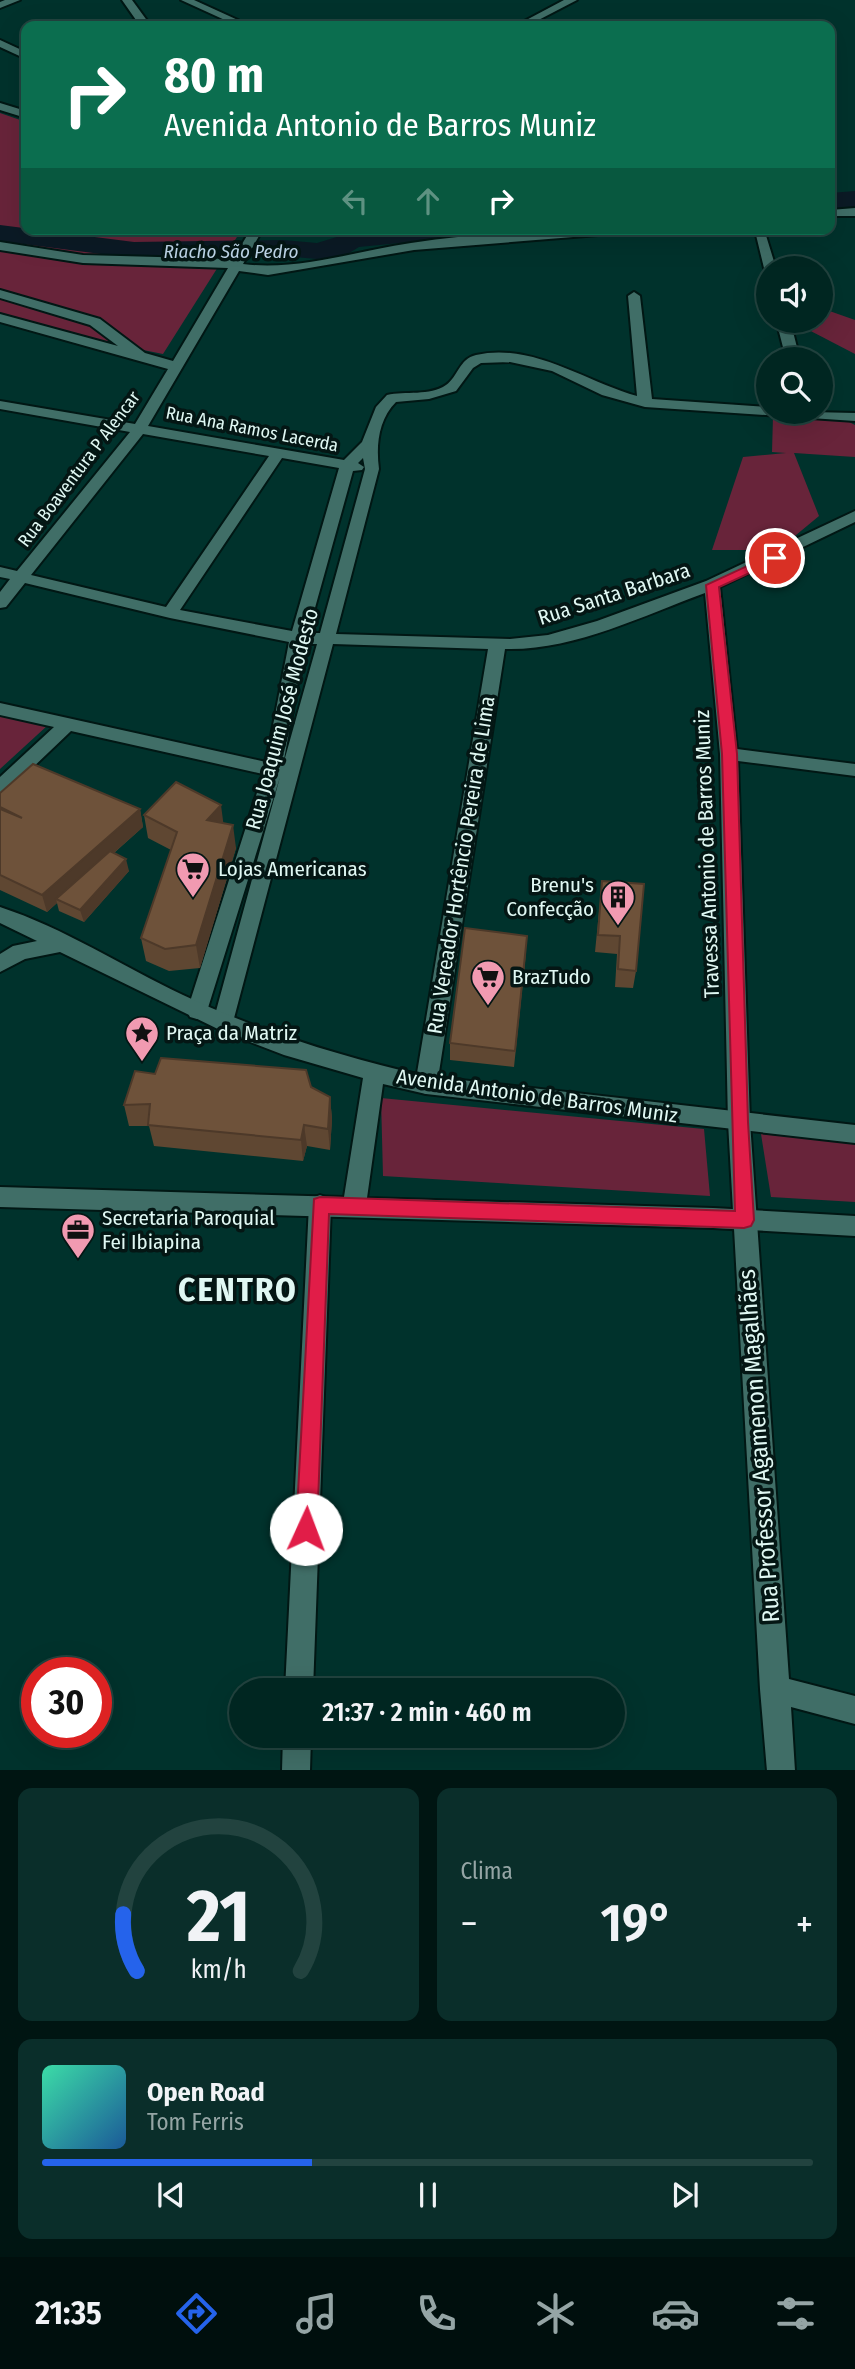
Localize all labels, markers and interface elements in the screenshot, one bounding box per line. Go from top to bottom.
text: 80 m [164,46,264,105]
icon: right [49,49,140,140]
text: Avenida Antonio de Barros Muniz [164,106,596,144]
icon: left [336,182,374,220]
icon: ahead [409,182,447,220]
icon: right [482,182,520,220]
water label: Riacho São Pedro [164,240,299,263]
map controls [756,256,833,424]
button: sound [756,256,833,333]
button: search [756,347,833,424]
street label: Rua Boaventura P Alencar [13,386,145,551]
street label: Rua Ana Ramos Lacerda [164,401,340,457]
pin [745,528,805,588]
icon: arrive [756,539,794,577]
street label: Rua Santa Barbara [535,557,693,631]
street label: Rua Joaquim José Modesto [240,605,324,833]
street label: Rua Vereador Hortêncio Pereira de Lima [421,694,501,1036]
street label: Travessa Antonio de Barros Muniz [689,710,725,998]
supermarket icon: Lojas Americanas [174,850,212,899]
place label: Lojas Americanas [218,856,367,882]
place label: Brenu's Confecção [506,872,594,922]
building icon: Brenu's Confecção [599,878,637,927]
supermarket icon: BrazTudo [469,958,507,1007]
place label: BrazTudo [512,964,591,990]
place icon: Praça da Matriz [123,1014,161,1063]
place label: Praça da Matriz [166,1020,297,1046]
street label: Avenida Antonio de Barros Muniz [395,1063,679,1129]
place label: Secretaria Paroquial Fei Ibiapina [102,1205,275,1255]
office icon: Secretaria Paroquial Fei Ibiapina [59,1211,97,1260]
street label: Rua Professor Agamenon Magalhães [733,1268,785,1624]
district label: CENTRO [178,1270,298,1310]
position arrow [269,1492,343,1566]
speed limit sign: 30 [21,1657,112,1748]
text: 21:37 · 2 min · 460 m [322,1697,532,1728]
text: Clima [461,1857,513,1885]
text: 21 [186,1873,250,1960]
text: 19° [600,1892,673,1955]
text: − [461,1901,478,1947]
text: + [796,1901,813,1947]
text: km/h [190,1954,246,1984]
text: Open Road [147,2077,265,2108]
text: Tom Ferris [147,2108,244,2136]
icon: previous [152,2176,190,2214]
icon: pause [409,2176,447,2214]
icon: next [666,2176,704,2214]
icon: directions [172,2289,221,2338]
icon: music [292,2289,341,2338]
icon: phone [412,2289,461,2338]
icon: climate [531,2289,580,2338]
icon: car [651,2289,700,2338]
icon: filters [771,2289,820,2338]
text: 21:35 [35,2294,102,2332]

